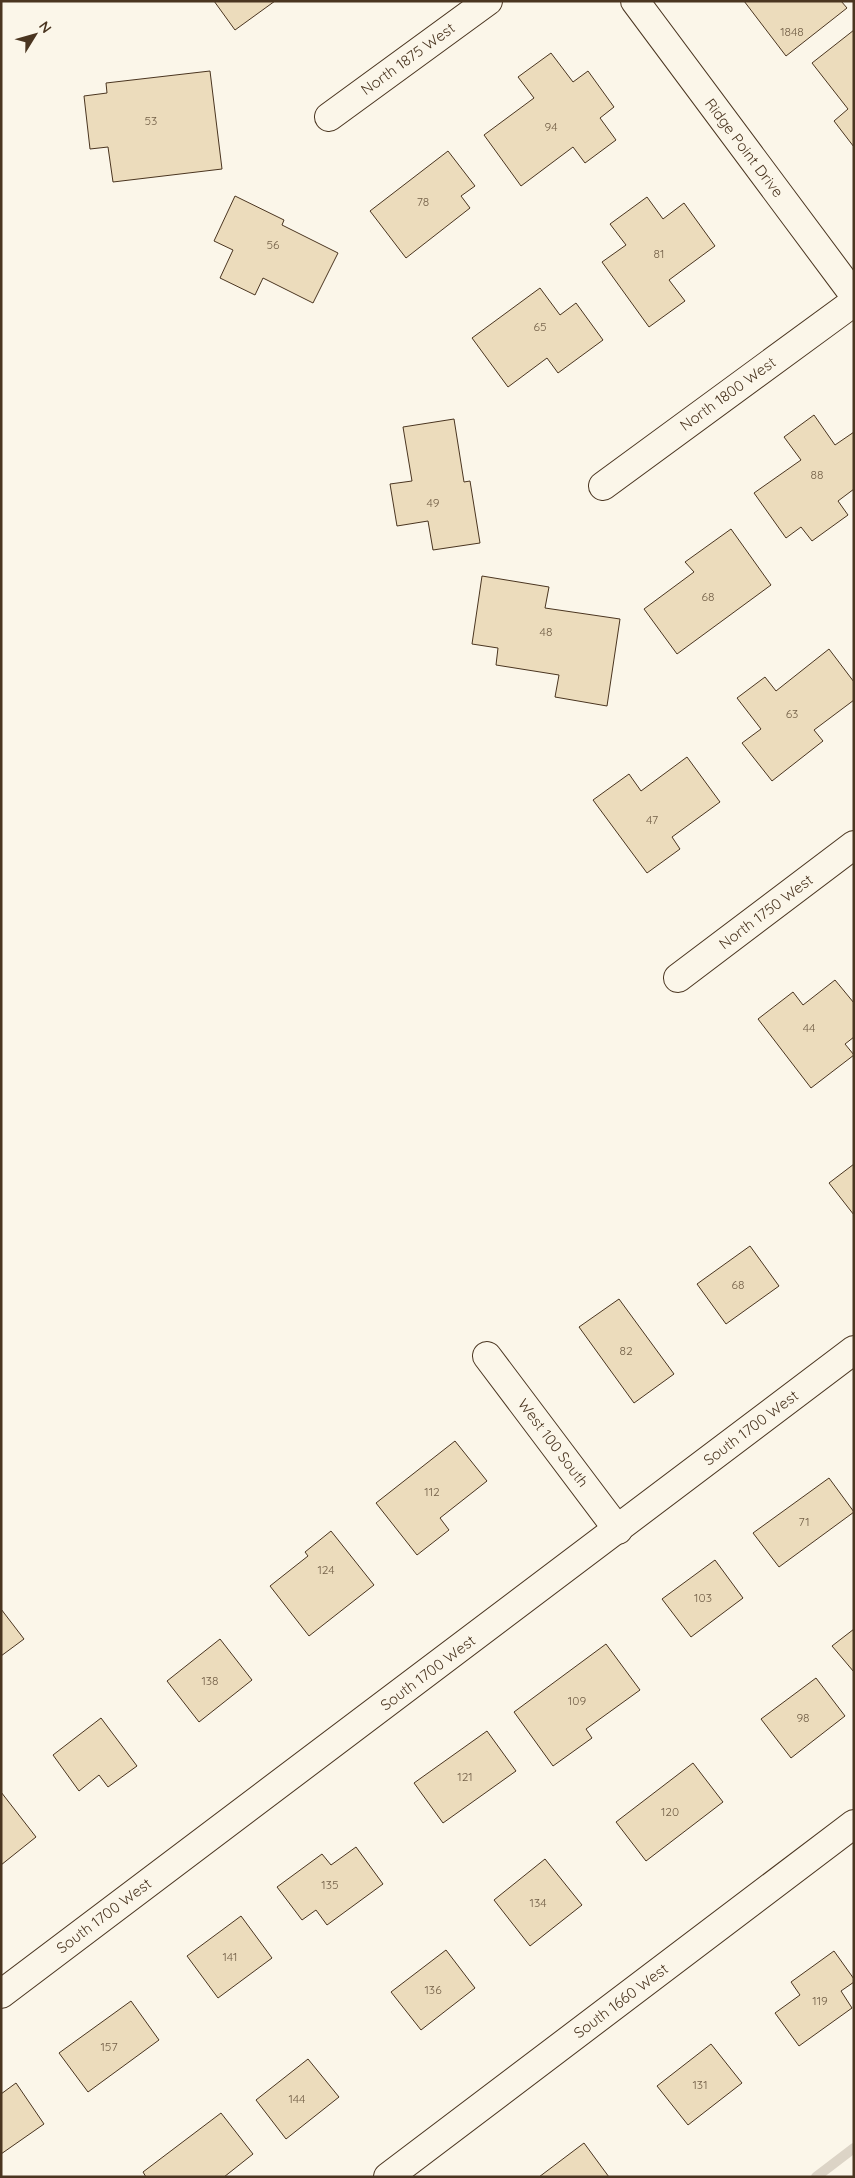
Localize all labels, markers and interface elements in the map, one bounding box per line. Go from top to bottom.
north arrow [10,10,60,60]
text: N [35,18,56,37]
street label: North 1875 West [357,18,458,99]
house number: 1848 [780,24,804,39]
street label: Ridge Point Drive [701,94,788,201]
house number: 53 [145,113,157,128]
house number: 94 [544,119,558,134]
house number: 78 [417,194,429,209]
house number: 56 [267,237,280,252]
house number: 81 [654,246,664,261]
house number: 65 [534,319,547,334]
street label: North 1800 West [676,352,779,435]
house number: 88 [811,467,823,482]
house number: 49 [427,495,440,510]
house number: 68 [702,589,714,604]
house number: 48 [540,624,552,639]
house number: 63 [786,706,798,721]
house number: 47 [646,812,658,827]
street label: North 1750 West [715,870,816,953]
house number: 44 [803,1020,815,1035]
house number: 68 [732,1277,744,1292]
house number: 82 [619,1343,633,1358]
street label: South 1700 West [700,1386,802,1469]
street label: West 100 South [514,1395,593,1491]
house number: 112 [424,1484,440,1499]
house number: 71 [798,1514,810,1529]
house number: 124 [317,1562,335,1577]
house number: 103 [694,1590,712,1605]
street label: South 1700 West [377,1631,479,1714]
house number: 138 [201,1673,219,1688]
house number: 109 [568,1693,586,1708]
house number: 98 [796,1710,810,1725]
house number: 121 [457,1769,473,1784]
house number: 120 [661,1804,679,1819]
street label: South 1700 West [53,1874,155,1957]
house number: 135 [321,1877,339,1892]
house number: 134 [529,1895,547,1910]
house number: 141 [223,1949,237,1964]
street label: South 1660 West [570,1959,672,2042]
house number: 136 [424,1982,442,1997]
house number: 119 [812,1993,828,2008]
house number: 157 [100,2039,118,2054]
house number: 131 [692,2077,708,2092]
house number: 144 [289,2091,305,2106]

